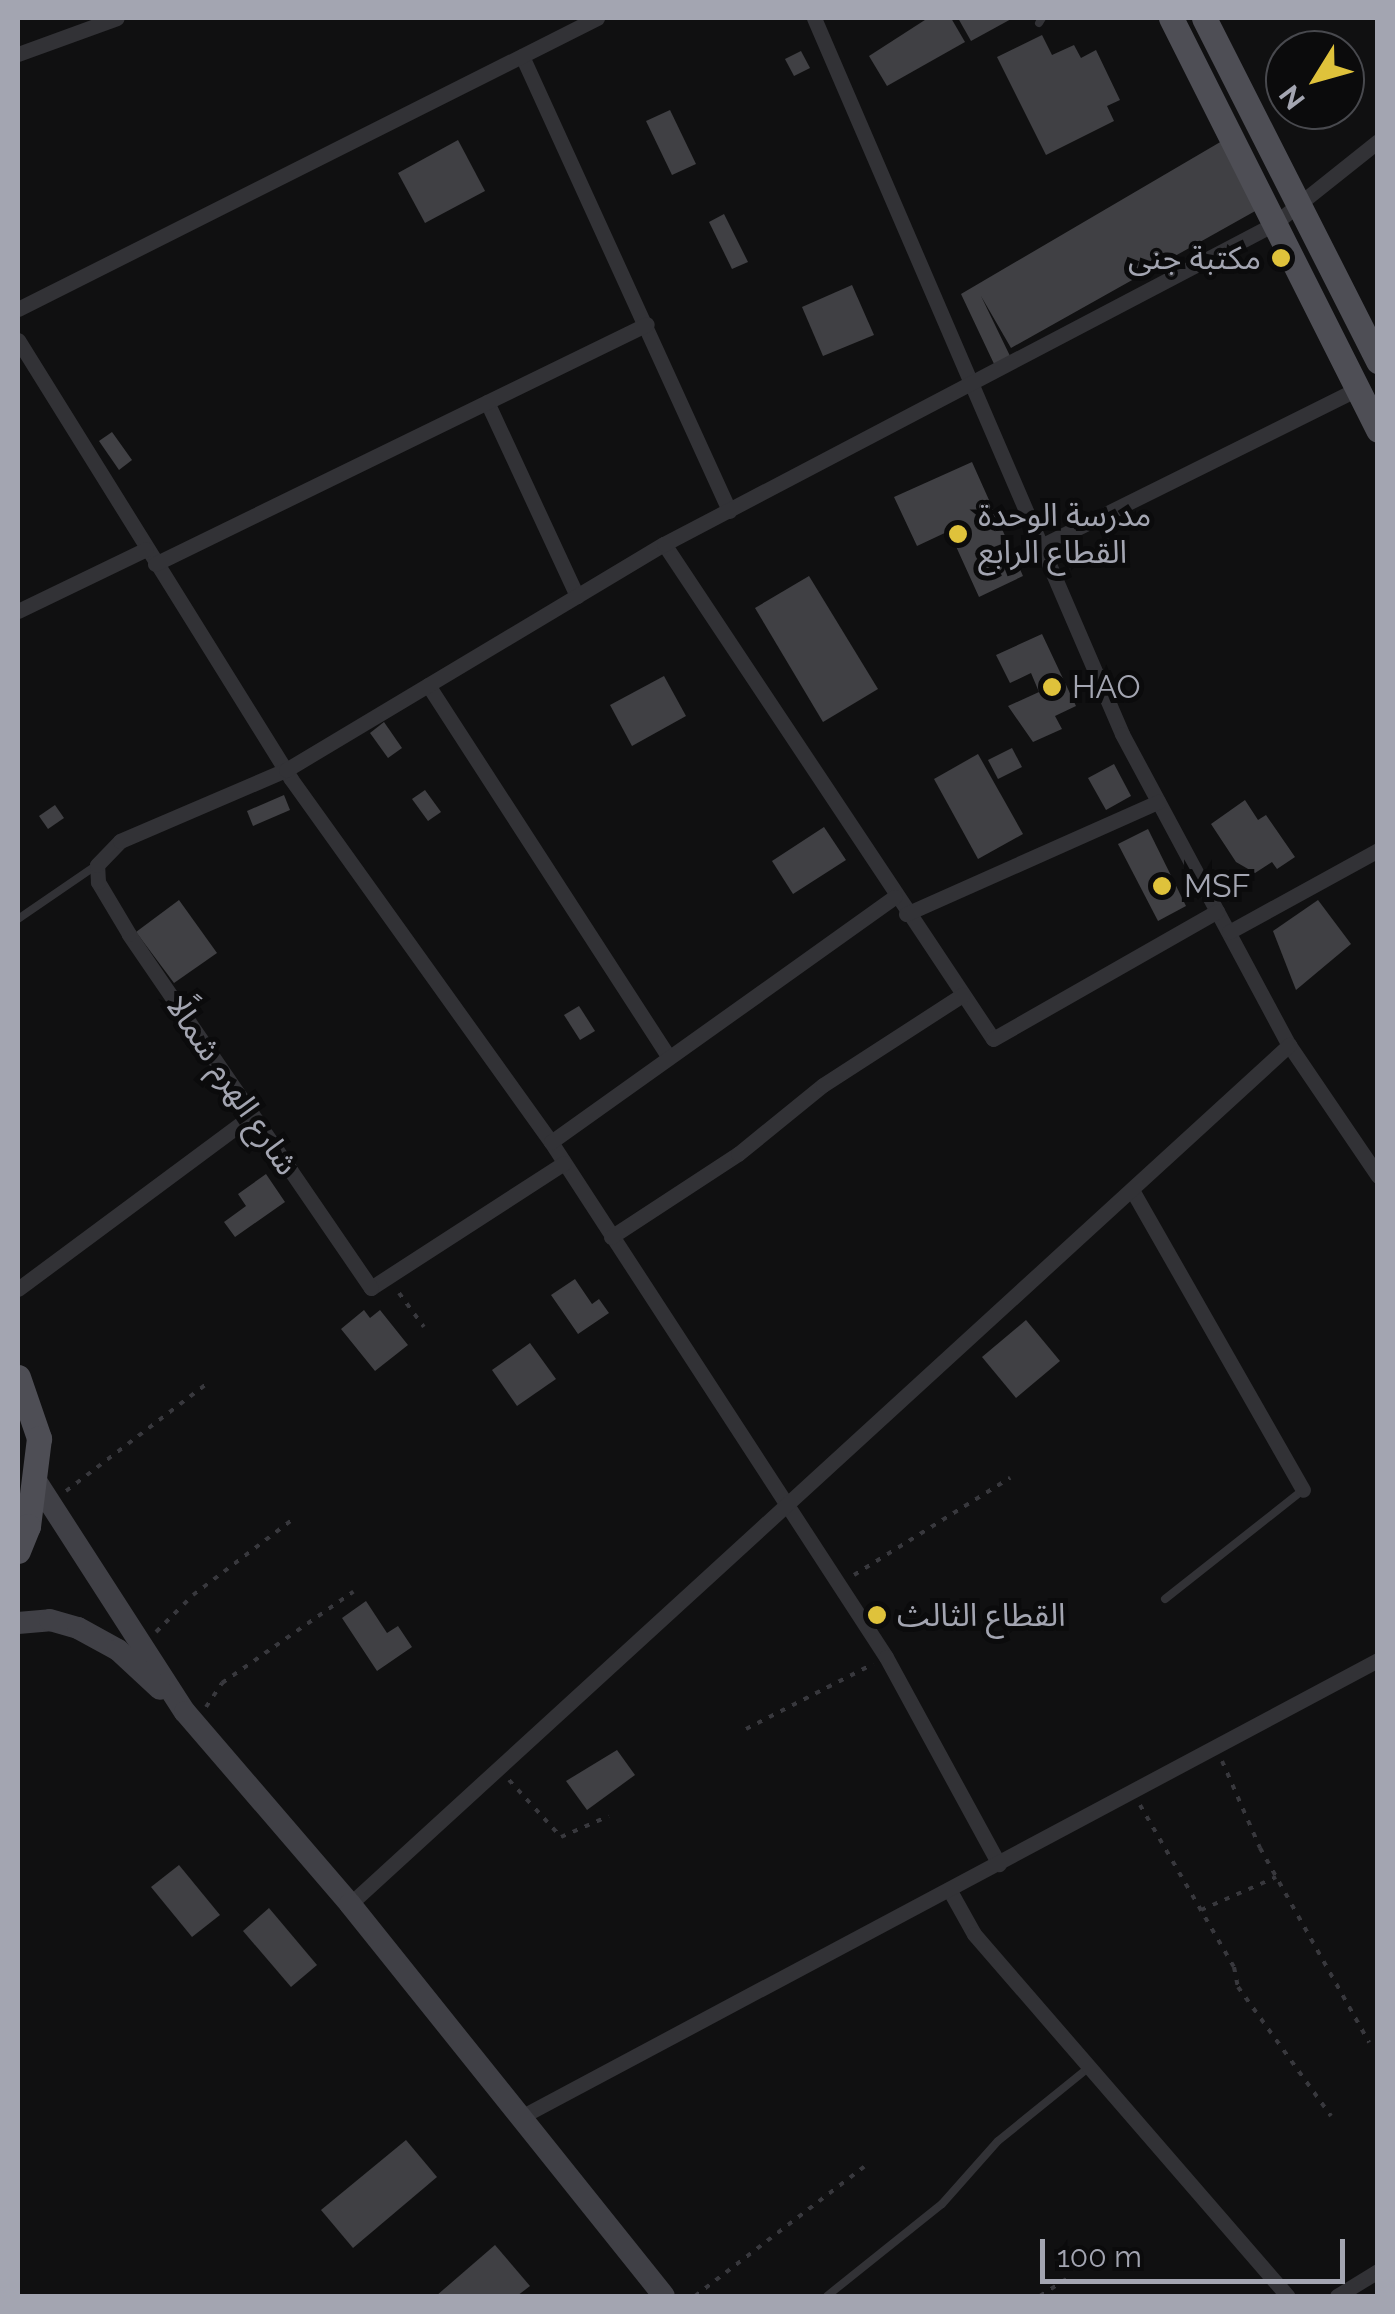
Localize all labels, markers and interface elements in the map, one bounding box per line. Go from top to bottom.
north arrow [1265,30,1365,130]
text: N [1273,79,1312,116]
place label: مكتبة جنى [1128,239,1261,277]
marker: مكتبة جنى [1270,247,1292,269]
place label: مدرسة الوحدة القطاع الرابع [978,497,1151,572]
marker: مدرسة الوحدة القطاع الرابع [947,523,969,545]
place label: HAO [1072,668,1140,706]
marker: HAO [1041,676,1063,698]
place label: MSF [1184,867,1250,905]
marker: MSF [1149,873,1175,899]
street label: شارع الهرم شمالًا [158,988,306,1182]
place label: القطاع الثالث [897,1596,1066,1634]
marker: القطاع الثالث [866,1604,888,1626]
scale bar [1045,2219,1350,2281]
text: 100 m [1057,2239,1142,2274]

